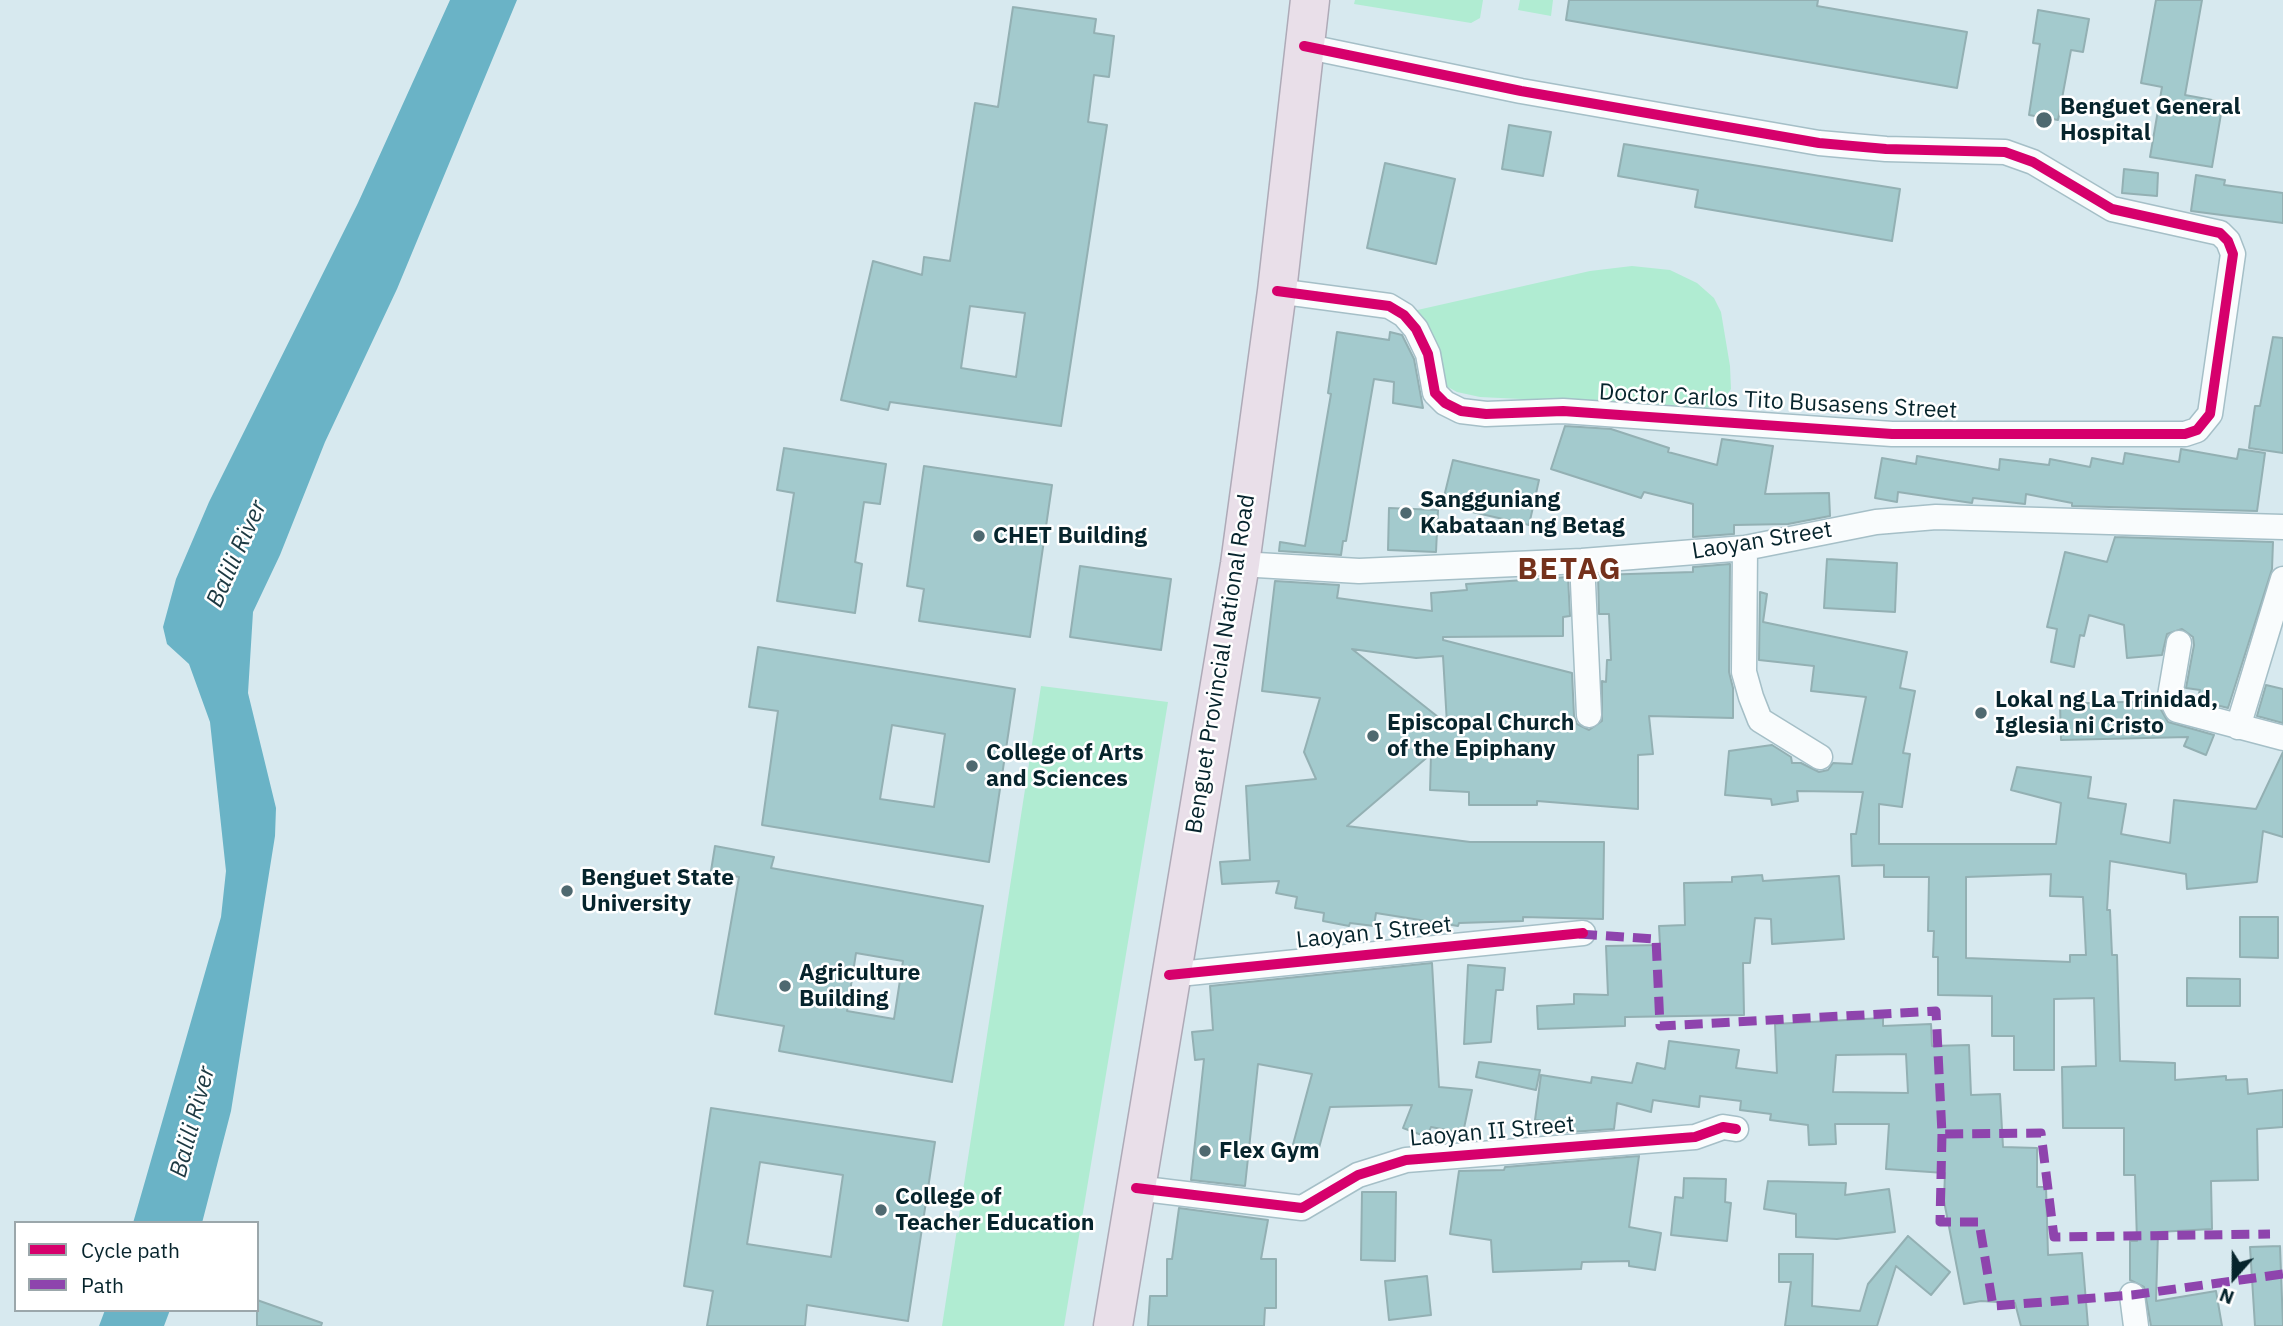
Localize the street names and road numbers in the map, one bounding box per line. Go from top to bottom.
street label: Doctor Carlos Tito Busasens Street [1598,379,1958,425]
street label: Benguet Provincial National Road [1181,492,1261,836]
street label: Laoyan Street [1690,516,1834,566]
street label: Laoyan I Street [1295,911,1453,955]
street label: Laoyan II Street [1408,1111,1576,1153]

